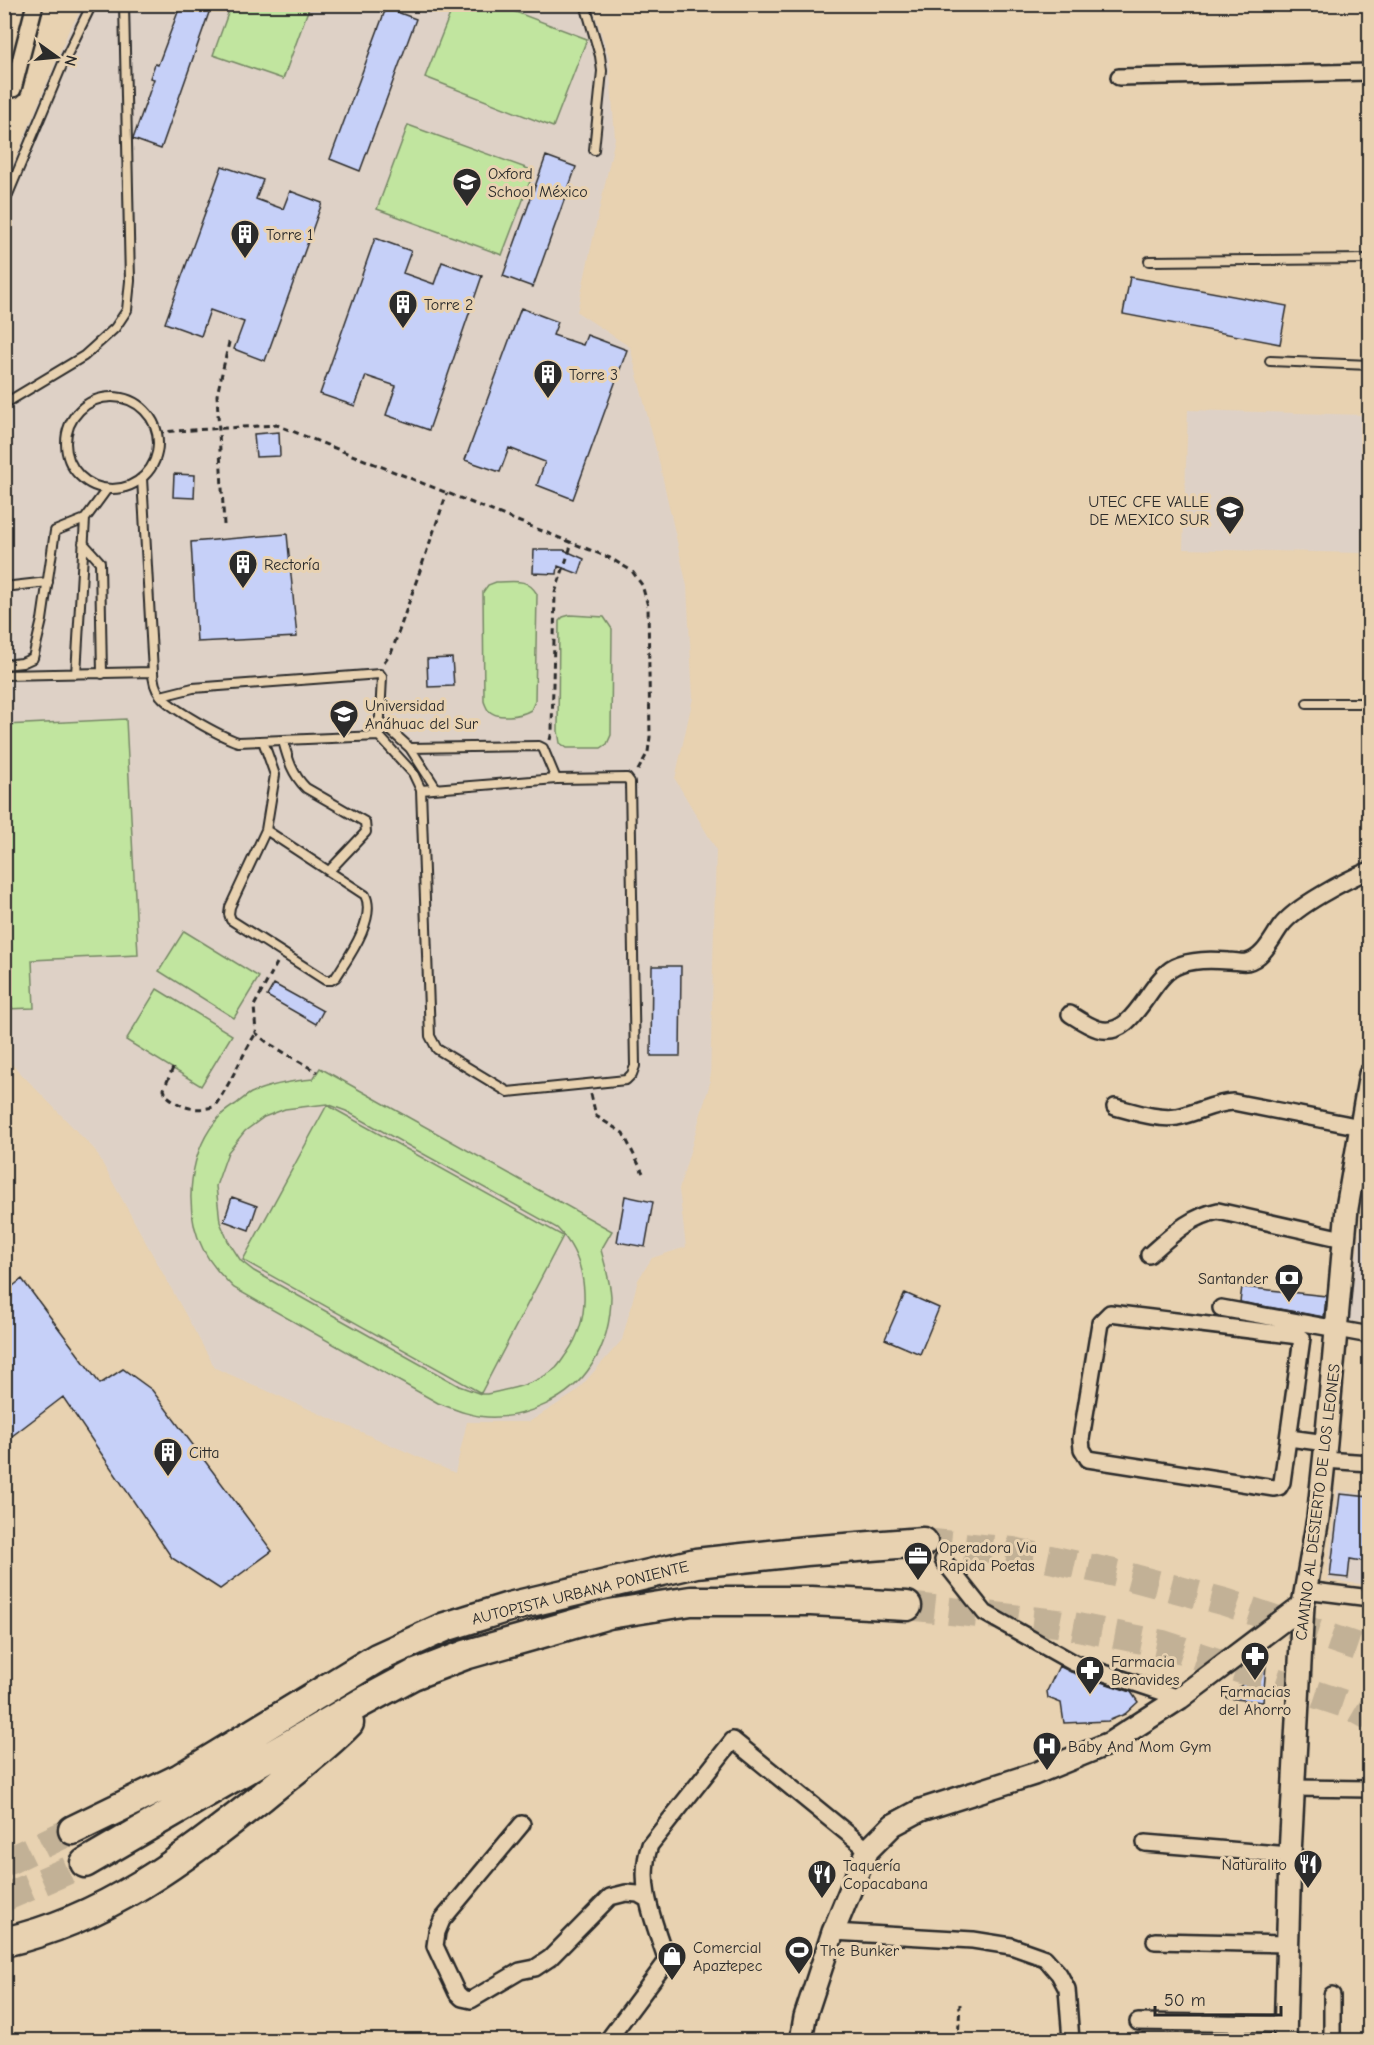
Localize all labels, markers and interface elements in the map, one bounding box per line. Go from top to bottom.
north arrow [27,27,87,87]
text: N [60,53,81,68]
place label: Oxford School México [488,165,588,201]
school or university icon: Oxford School México [451,166,483,208]
building icon: Torre 1 [229,218,261,260]
place label: Torre 1 [266,226,313,244]
building icon: Torre 2 [387,288,419,330]
place label: Torre 2 [424,296,473,314]
building icon: Torre 3 [532,358,564,400]
place label: Torre 3 [569,366,618,384]
place label: UTEC CFE VALLE DE MEXICO SUR [1088,493,1209,529]
school or university icon: UTEC CFE VALLE DE MEXICO SUR [1214,494,1246,536]
building icon: Rectoría [227,548,259,590]
place label: Rectoría [264,556,320,574]
place label: Universidad Anáhuac del Sur [365,697,479,733]
school or university icon: Universidad Anáhuac del Sur [328,698,360,740]
bank icon: Santander [1273,1262,1305,1304]
place label: Santander [1198,1270,1269,1288]
street label: CAMINO AL DESIERTO DE LOS LEONES [1292,1363,1344,1641]
building icon: Citta [152,1436,184,1478]
place label: Citta [189,1444,219,1462]
place label: Operadora Via Rapida Poetas [939,1539,1037,1575]
office icon: Operadora Via Rapida Poetas [902,1540,934,1582]
street label: AUTOPISTA URBANA PONIENTE [470,1557,691,1629]
pharmacy icon: Farmacias del Ahorro [1239,1640,1271,1682]
place label: Farmacia Benavides [1111,1653,1180,1689]
pharmacy icon: Farmacia Benavides [1074,1654,1106,1696]
place label: Farmacias del Ahorro [1219,1683,1291,1719]
hospital icon: Baby And Mom Gym [1031,1730,1063,1772]
place label: Baby And Mom Gym [1068,1738,1211,1756]
restaurant icon: Naturalito [1292,1848,1324,1890]
place label: Naturalito [1221,1856,1287,1874]
place label: Taquería Copacabana [843,1857,928,1893]
restaurant icon: Taquería Copacabana [806,1858,838,1900]
sports icon: The Bunker [783,1934,815,1976]
place label: Comercial Apaztepec [693,1939,763,1975]
shop icon: Comercial Apaztepec [656,1940,688,1982]
place label: The Bunker [820,1942,900,1960]
scale bar [1155,1979,1281,2017]
text: 50 m [1164,1990,1206,2011]

